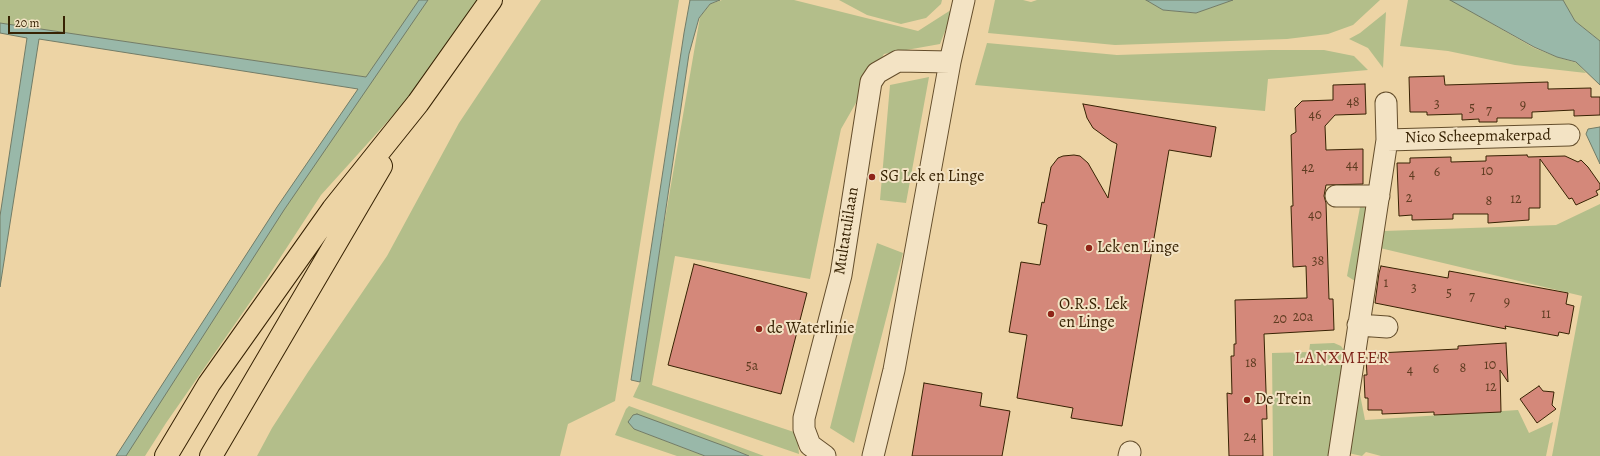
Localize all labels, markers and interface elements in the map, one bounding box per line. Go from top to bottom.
scale bar [10,8,67,34]
text: 20 m [15,15,39,31]
house number: 48 [1346,95,1360,111]
house number: 3 [1434,97,1440,113]
house number: 9 [1520,98,1526,114]
house number: 5 [1469,101,1475,117]
house number: 7 [1486,104,1492,120]
house number: 46 [1309,108,1321,124]
street label: Nico Scheepmakerpad [1405,126,1551,148]
house number: 44 [1346,158,1358,174]
house number: 42 [1302,161,1314,177]
house number: 10 [1481,164,1493,180]
house number: 6 [1434,165,1440,181]
place label: SG Lek en Linge [880,167,984,187]
house number: 4 [1409,167,1415,183]
marker: SG Lek en Linge [867,172,877,182]
street label: Multatulilaan [831,186,863,276]
house number: 2 [1406,191,1412,207]
house number: 12 [1510,192,1522,208]
house number: 8 [1486,194,1492,210]
house number: 40 [1308,208,1322,224]
place label: Lek en Linge [1097,238,1179,258]
marker: Lek en Linge [1084,243,1094,253]
house number: 38 [1312,254,1324,270]
house number: 1 [1384,276,1388,292]
house number: 3 [1411,281,1417,297]
house number: 5 [1446,286,1452,302]
house number: 7 [1469,290,1475,306]
place label: O.R.S. Lek en Linge [1059,295,1128,333]
house number: 9 [1504,295,1510,311]
house number: 11 [1541,307,1551,323]
marker: O.R.S. Lek en Linge [1046,309,1056,319]
house number: 20a [1293,310,1313,326]
house number: 20 [1273,312,1287,328]
place label: de Waterlinie [767,319,854,339]
marker: de Waterlinie [754,324,764,334]
district label: LANXMEER [1294,349,1390,369]
house number: 18 [1245,356,1257,372]
house number: 10 [1484,358,1496,374]
house number: 5a [746,359,758,375]
house number: 8 [1460,361,1466,377]
house number: 6 [1433,362,1439,378]
house number: 4 [1407,363,1413,379]
house number: 12 [1485,380,1497,396]
place label: De Trein [1255,390,1311,410]
marker: De Trein [1242,395,1252,405]
house number: 24 [1244,430,1256,446]

